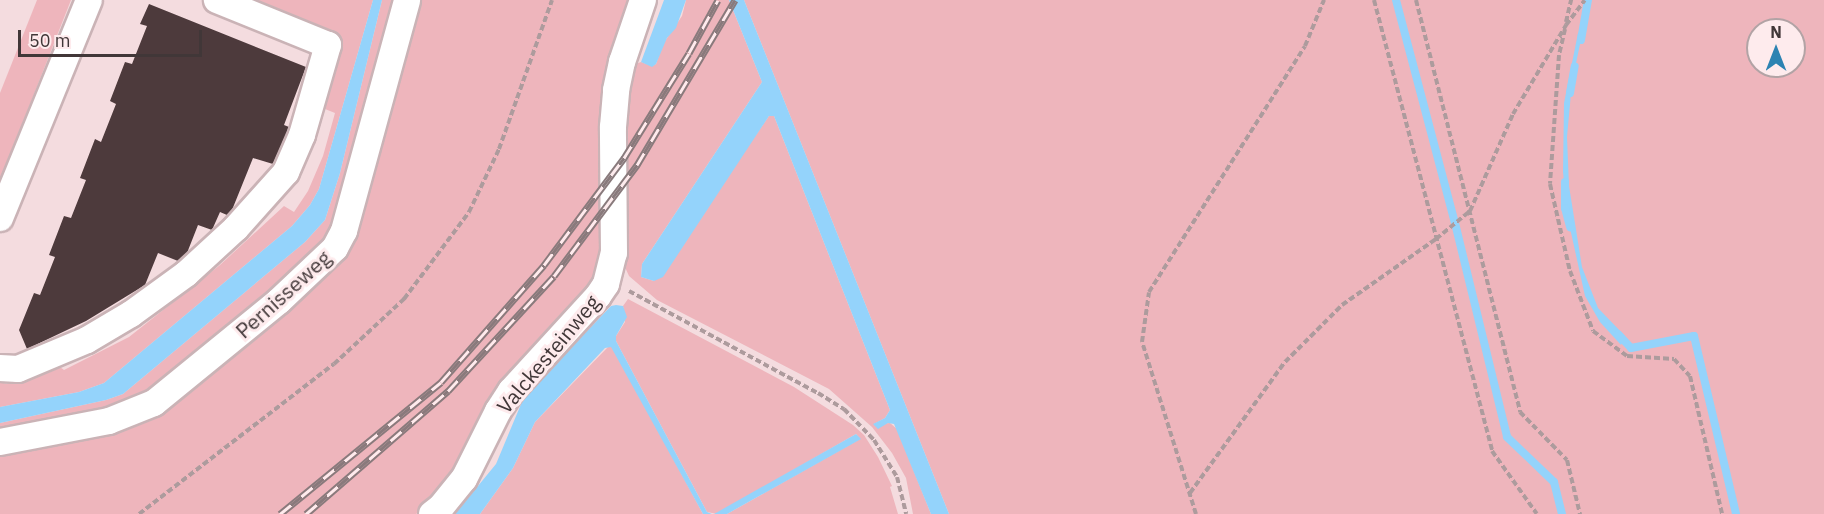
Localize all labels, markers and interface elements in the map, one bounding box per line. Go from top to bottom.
scale bar [21,18,206,56]
north arrow [1746,18,1806,78]
text: N [1770,22,1782,42]
text: 50 m [29,29,71,52]
street label: Pernisseweg [230,245,336,343]
street label: Valckesteinweg [491,290,605,418]

